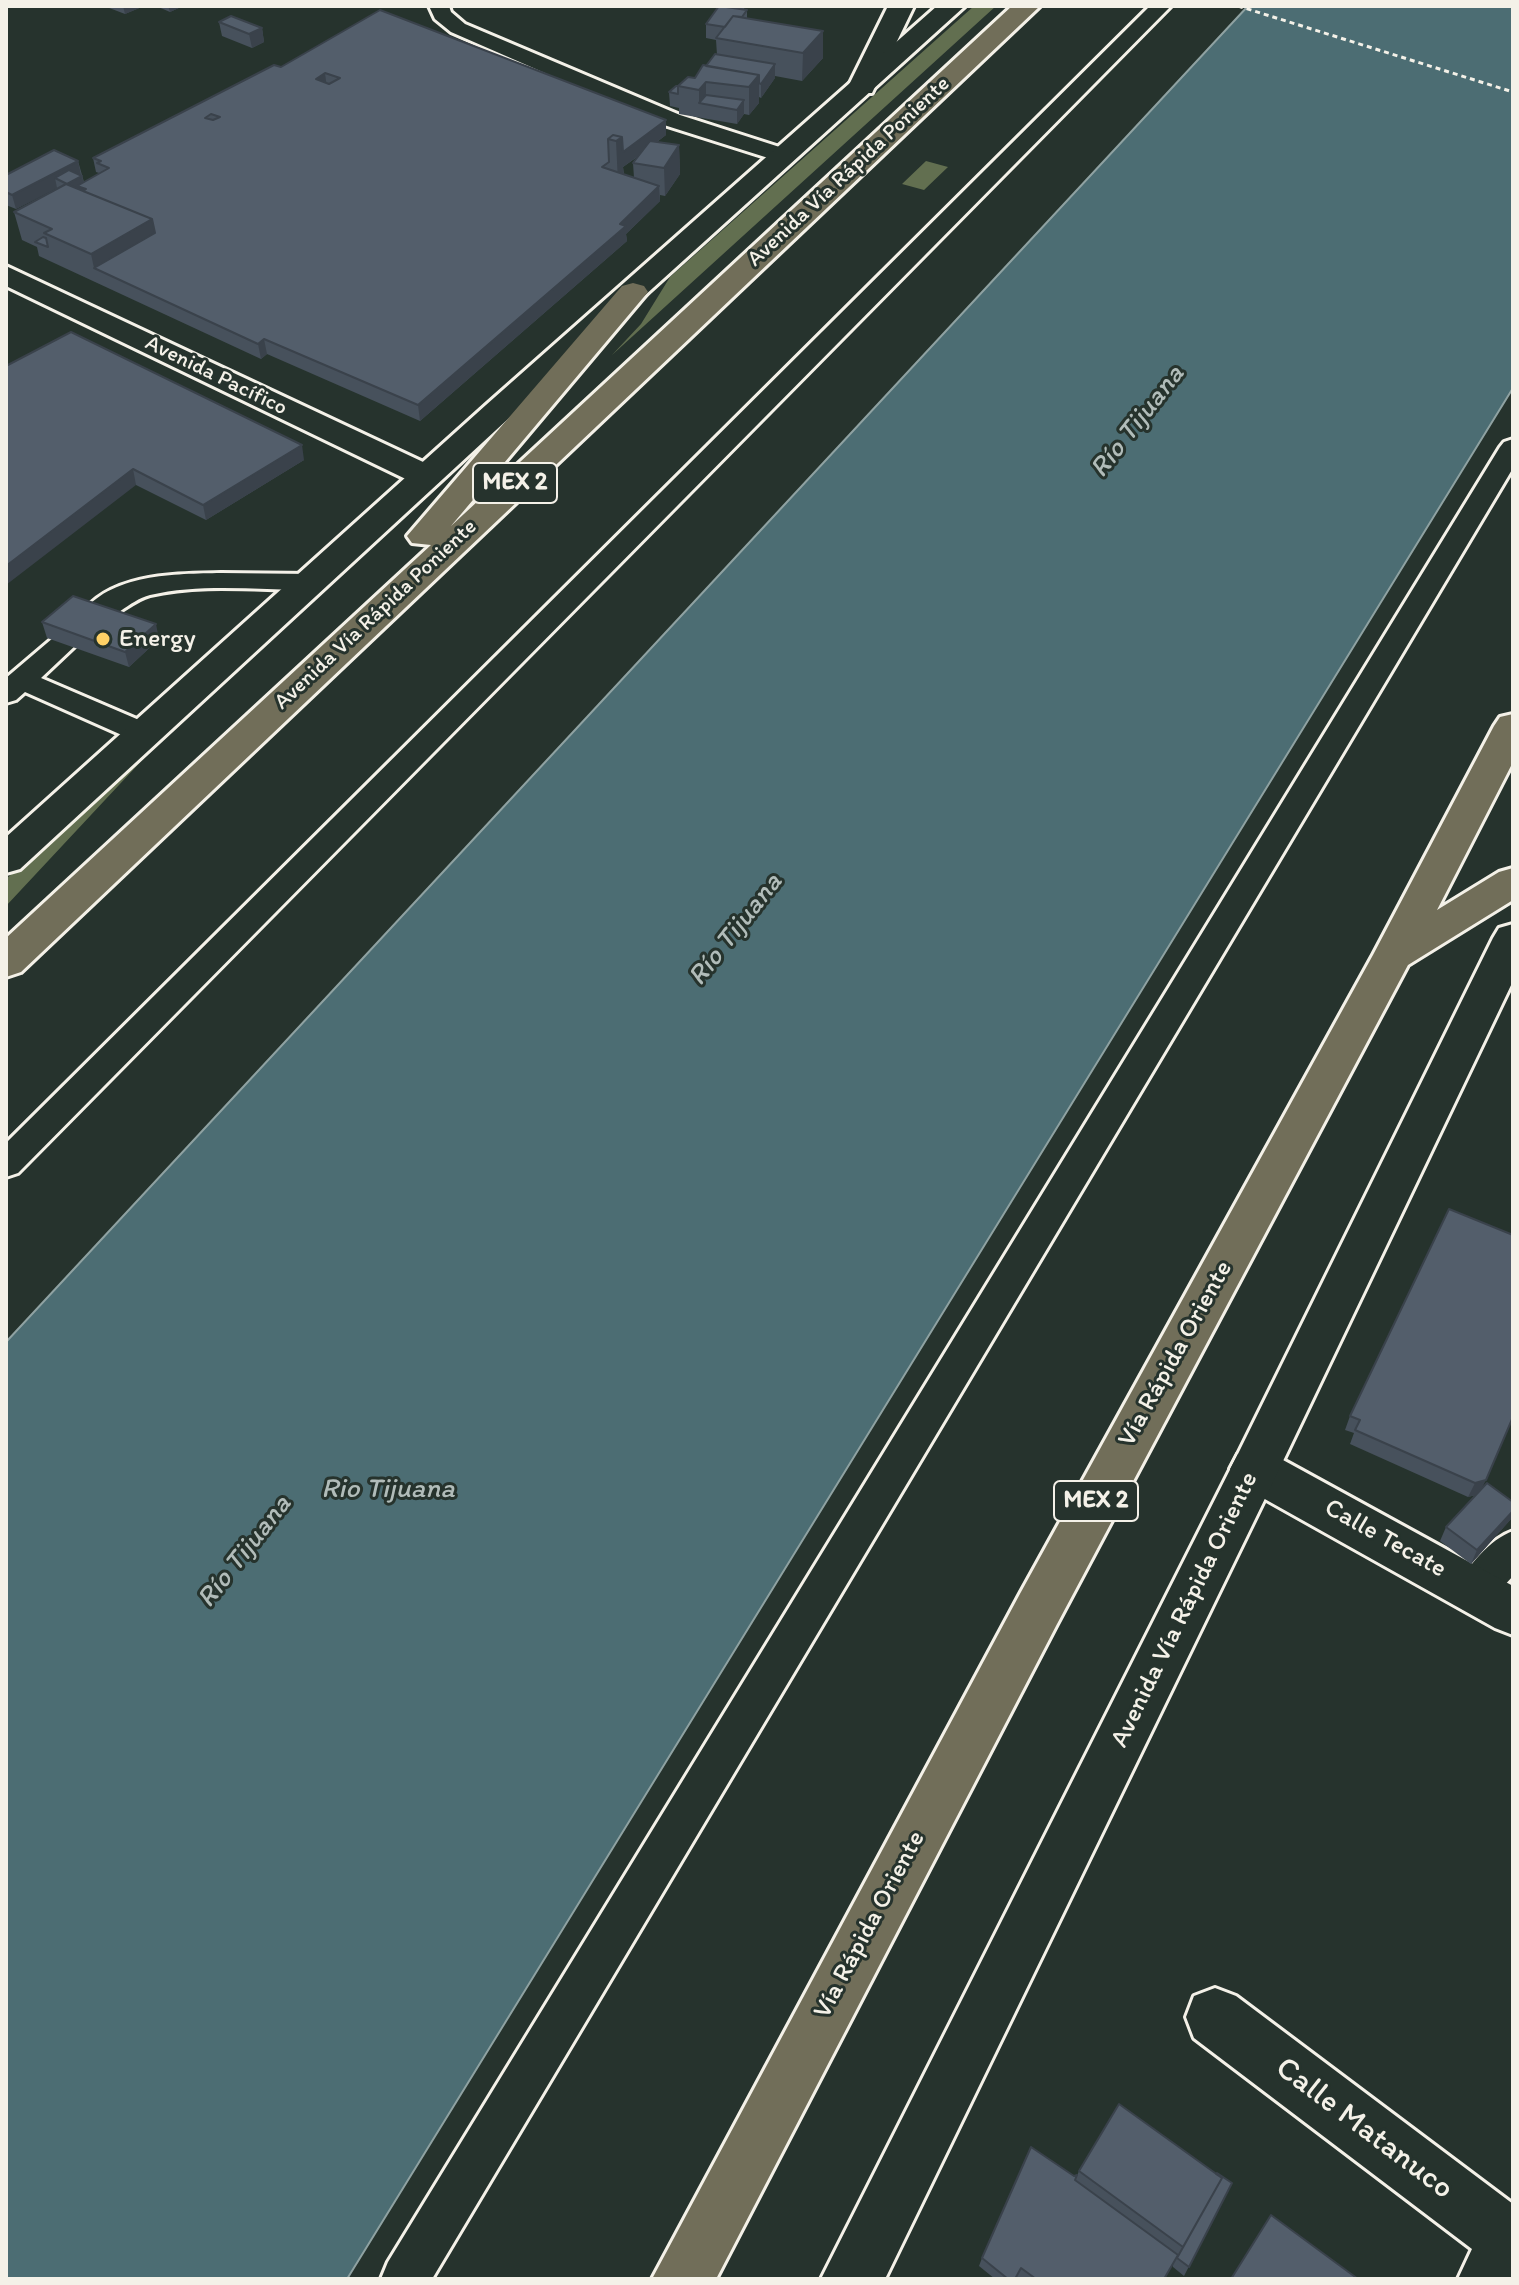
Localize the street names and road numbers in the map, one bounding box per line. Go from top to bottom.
street label: Avenida Vía Rápida Poniente [742,71,956,273]
street label: Avenida Pacífico [141,330,291,422]
road number: MEX 2 [473,463,557,503]
street label: Avenida Vía Rápida Poniente [269,514,483,716]
street label: Vía Rápida Oriente [1112,1256,1240,1452]
street label: Avenida Vía Rápida Oriente [1105,1467,1265,1753]
road number: MEX 2 [1054,1481,1138,1521]
street label: Calle Tecate [1318,1493,1452,1585]
street label: Vía Rápida Oriente [807,1826,933,2024]
street label: Calle Matanuco [1267,2049,1461,2209]

